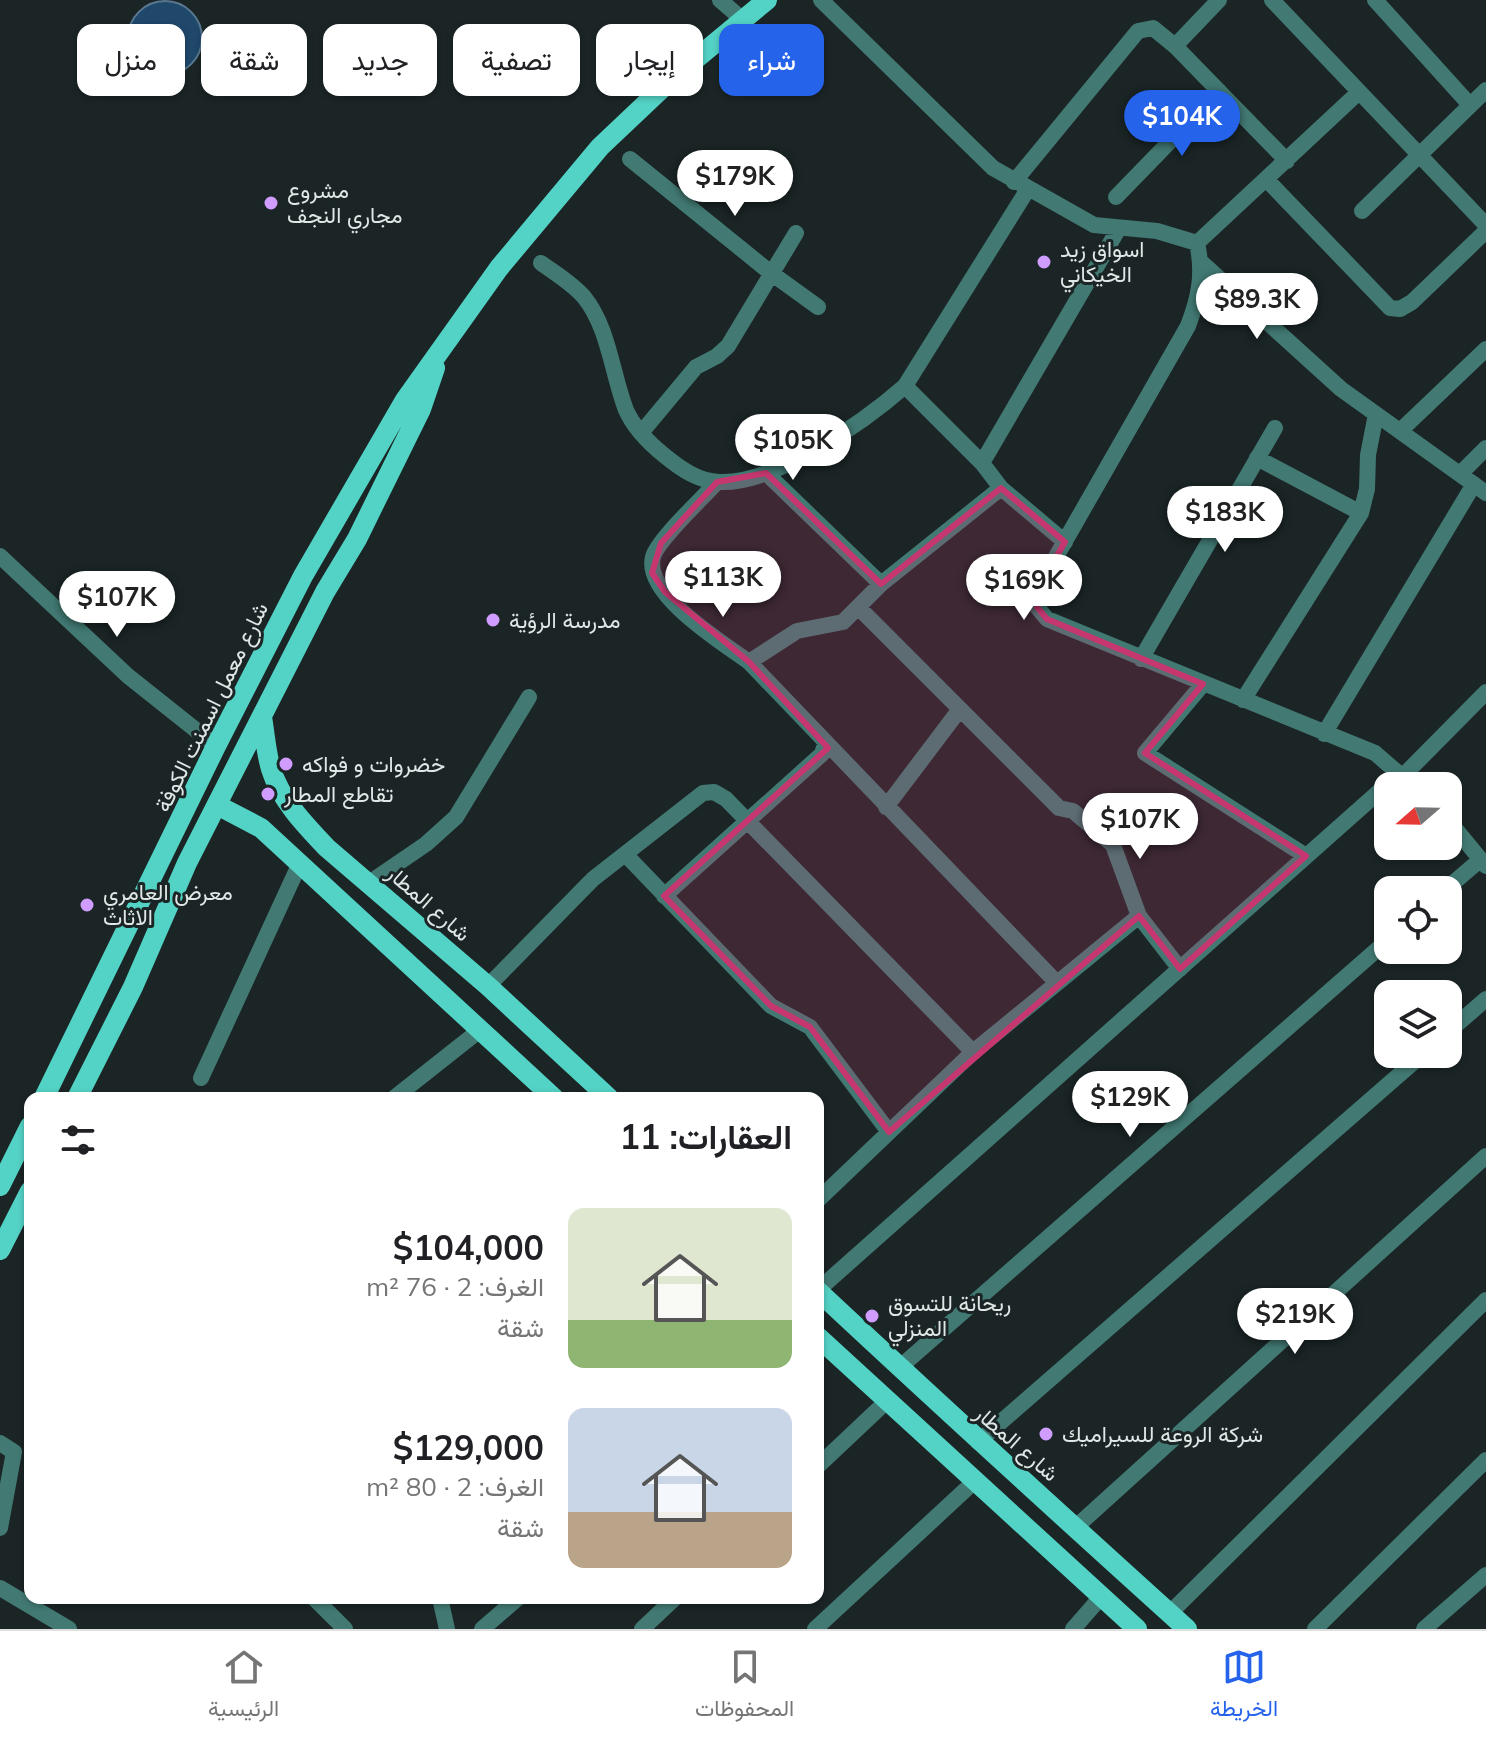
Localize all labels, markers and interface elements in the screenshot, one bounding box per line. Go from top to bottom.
chip: منزل [77,24,185,96]
chip: شقة [201,24,307,96]
chip: جديد [323,24,437,96]
chip: تصفية [453,24,580,96]
chip: إيجار [596,24,703,96]
chip: شراء [719,24,824,96]
pin: $104K [1126,90,1238,158]
text: $104K [1142,99,1222,132]
pin: $179K [679,150,791,218]
text: $179K [695,159,775,192]
place label: مشروع مجاري النجف [287,176,403,234]
marker: مشروع مجاري النجف [262,194,280,212]
place label: اسواق زيد الخيكاني [1060,235,1144,293]
marker: اسواق زيد الخيكاني [1035,253,1053,271]
pin: $89.3K [1192,273,1322,341]
text: $89.3K [1214,282,1300,315]
pin: $105K [737,414,849,482]
text: $105K [753,423,833,456]
pin: $183K [1169,486,1281,554]
text: $183K [1185,495,1265,528]
pin: $113K [667,551,779,619]
pin: $169K [968,554,1080,622]
text: $113K [683,560,763,593]
text: $169K [984,563,1064,596]
pin: $107K [61,571,173,639]
text: $107K [77,580,157,613]
street label: شارع معمل اسمنت الكوفة [148,598,275,817]
place label: مدرسة الرؤية [509,606,620,634]
marker: مدرسة الرؤية [484,611,502,629]
place label: خضروات و فواكه [302,750,445,778]
marker: خضروات و فواكه [277,755,295,773]
north arrow [1374,772,1462,860]
map controls [1374,772,1462,1068]
place label: تقاطع المطار [283,780,393,809]
marker: تقاطع المطار [259,785,277,803]
pin: $107K [1084,793,1196,861]
text: $107K [1100,802,1180,835]
street label: شارع المطار [380,858,477,948]
button: locate [1374,876,1462,964]
place label: معرض العامري الاثاث [103,878,233,931]
marker: معرض العامري الاثاث [78,896,96,914]
button: layers [1374,980,1462,1068]
pin: $129K [1074,1071,1186,1139]
text: $129K [1090,1080,1170,1113]
text: العقارات: 11 [619,1115,792,1158]
icon: filters [56,1118,100,1162]
text: $104,000 [393,1226,544,1269]
icon: home [632,1240,728,1336]
text: الغرف: 2 · 76 m² [366,1270,544,1303]
pin: $219K [1239,1288,1351,1356]
place label: ريحانة للتسوق المنزلي [888,1289,1011,1347]
text: $219K [1255,1297,1335,1330]
marker: ريحانة للتسوق المنزلي [863,1307,881,1325]
text: شقة [497,1311,544,1344]
street label: شارع المطار [968,1398,1065,1488]
place label: شركة الروعة للسيراميك [1062,1420,1263,1448]
marker: شركة الروعة للسيراميك [1037,1425,1055,1443]
text: $129,000 [393,1426,544,1469]
icon: home [632,1440,728,1536]
text: الغرف: 2 · 80 m² [366,1470,544,1503]
text: شقة [497,1511,544,1544]
tab: الرئيسية [208,1645,279,1728]
tab: المحفوظات [695,1645,794,1728]
tab: الخريطة [1210,1645,1278,1728]

